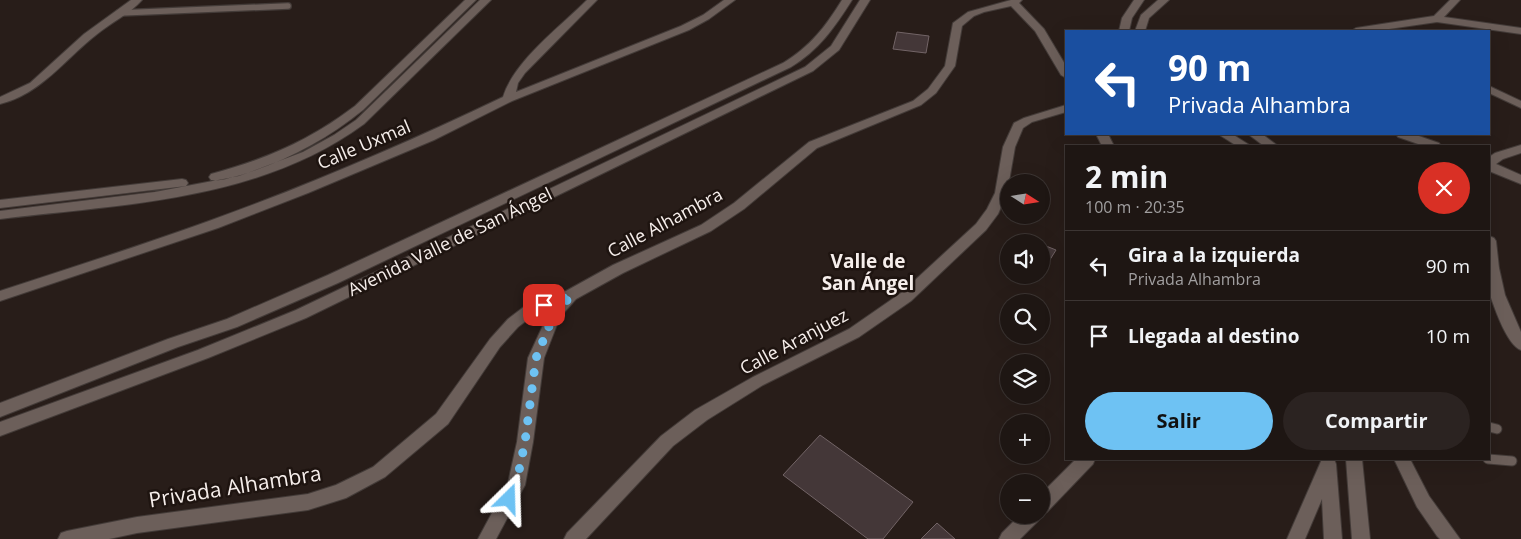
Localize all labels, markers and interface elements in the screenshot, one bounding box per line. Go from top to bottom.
text: 90 m [1168,44,1251,91]
icon: left [1085,50,1150,115]
text: Privada Alhambra [1168,89,1351,119]
street label: Calle Uxmal [313,114,414,174]
text: 2 min [1085,156,1168,197]
button: close [1418,162,1470,214]
north arrow [1000,174,1050,224]
map controls [1000,174,1050,524]
street label: Avenida Valle de San Ángel [343,181,556,301]
street label: Calle Alhambra [603,182,726,263]
text: 100 m · 20:35 [1085,196,1185,218]
button: sound [1000,234,1050,284]
text: Gira a la izquierda [1128,242,1300,268]
district label: Valle de San Ángel [822,248,914,296]
icon: left [1085,252,1113,280]
text: 90 m [1426,253,1470,279]
text: Privada Alhambra [1128,268,1261,290]
pin [523,284,565,326]
icon: arrive [530,291,558,319]
button: search [1000,294,1050,344]
street label: Calle Aranjuez [735,303,852,380]
icon: arrive [1085,322,1113,350]
text: Llegada al destino [1128,323,1300,349]
text: 10 m [1426,323,1470,349]
button: layers [1000,354,1050,404]
button: Salir [1085,392,1273,450]
button: Compartir [1283,392,1470,450]
button: + [1000,414,1050,464]
street label: Privada Alhambra [147,459,323,513]
position arrow [482,472,534,524]
button: − [1000,474,1050,524]

